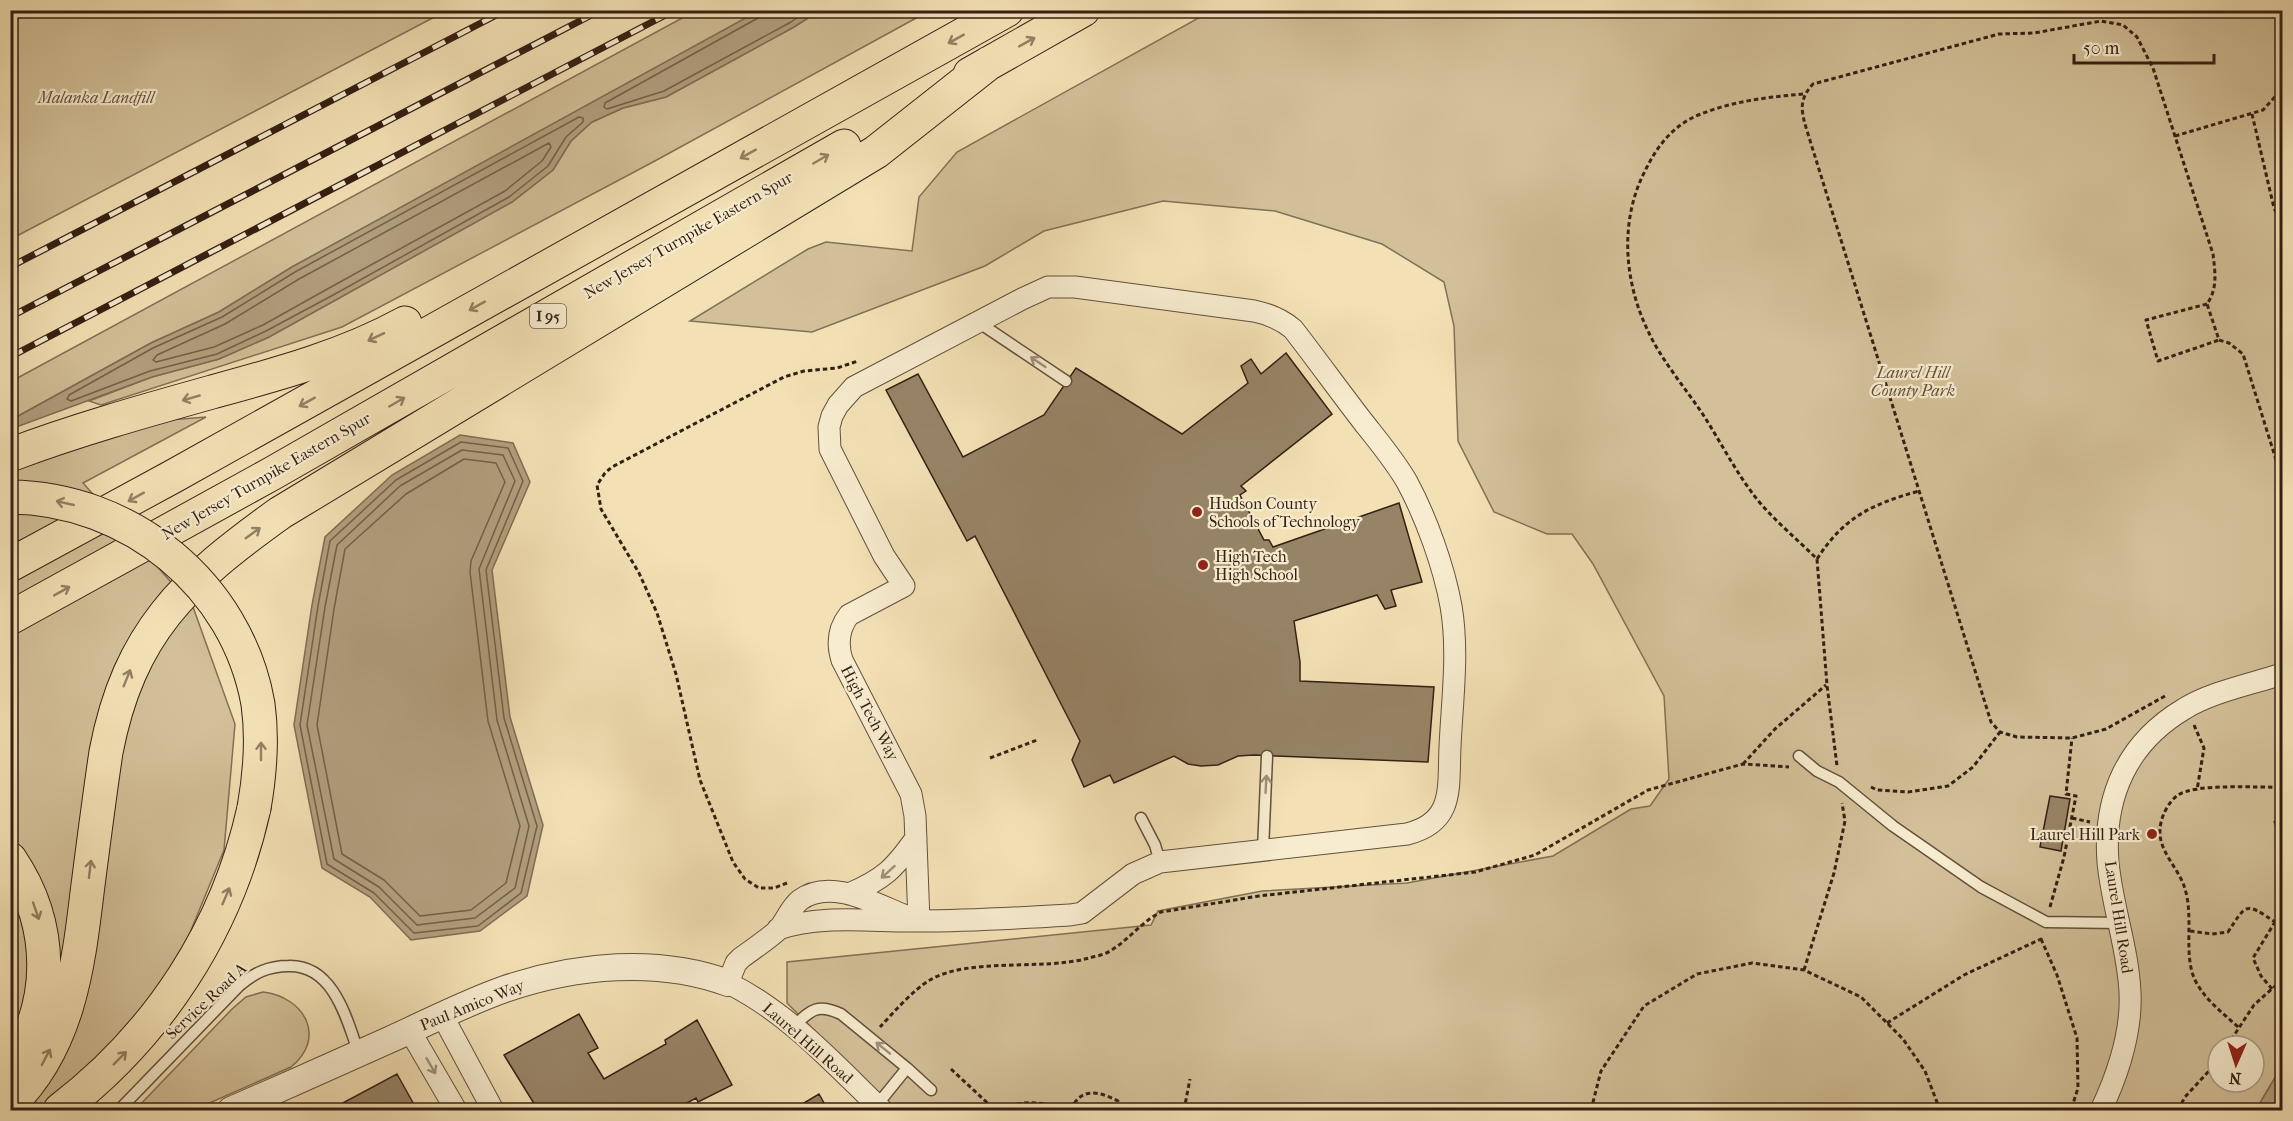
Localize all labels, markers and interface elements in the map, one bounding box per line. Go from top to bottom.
scale bar [2074,27,2214,65]
one-way arrow [947,34,965,45]
one-way arrow [1018,35,1035,47]
text: 50 m [2083,38,2120,59]
park label: Malanka Landfill [37,88,156,107]
one-way arrow [740,149,758,160]
one-way arrow [812,153,829,165]
street label: New Jersey Turnpike Eastern Spur [580,167,796,303]
one-way arrow [469,300,486,312]
road number: I 95 [530,304,566,328]
one-way arrow [367,332,385,344]
one-way arrow [1030,356,1046,368]
park label: Laurel Hill County Park [1871,363,1955,400]
one-way arrow [182,393,201,404]
one-way arrow [298,396,315,408]
one-way arrow [388,396,405,408]
street label: New Jersey Turnpike Eastern Spur [158,408,374,544]
one-way arrow [128,492,146,503]
place label: Hudson County Schools of Technology [1209,494,1360,531]
one-way arrow [56,496,75,508]
marker: Hudson County Schools of Technology [1190,505,1204,519]
one-way arrow [244,526,260,539]
place label: High Tech High School [1215,547,1299,584]
marker: High Tech High School [1196,558,1210,572]
one-way arrow [53,585,70,597]
street label: High Tech Way [837,662,903,764]
one-way arrow [122,669,133,688]
one-way arrow [255,741,267,761]
one-way arrow [1260,775,1271,795]
place label: Laurel Hill Park [2030,825,2141,844]
marker: Laurel Hill Park [2145,827,2159,841]
one-way arrow [85,859,96,879]
street label: Laurel Hill Road [2101,859,2137,975]
one-way arrow [881,865,896,879]
one-way arrow [221,888,233,906]
one-way arrow [32,901,43,920]
street label: Service Road A [162,958,251,1043]
street label: Paul Amico Way [417,975,527,1035]
street label: Laurel Hill Road [759,999,857,1088]
north arrow [2206,1034,2266,1094]
one-way arrow [875,1042,891,1055]
one-way arrow [40,1049,52,1066]
one-way arrow [112,1050,127,1065]
one-way arrow [425,1057,437,1074]
text: N [2228,1069,2242,1088]

